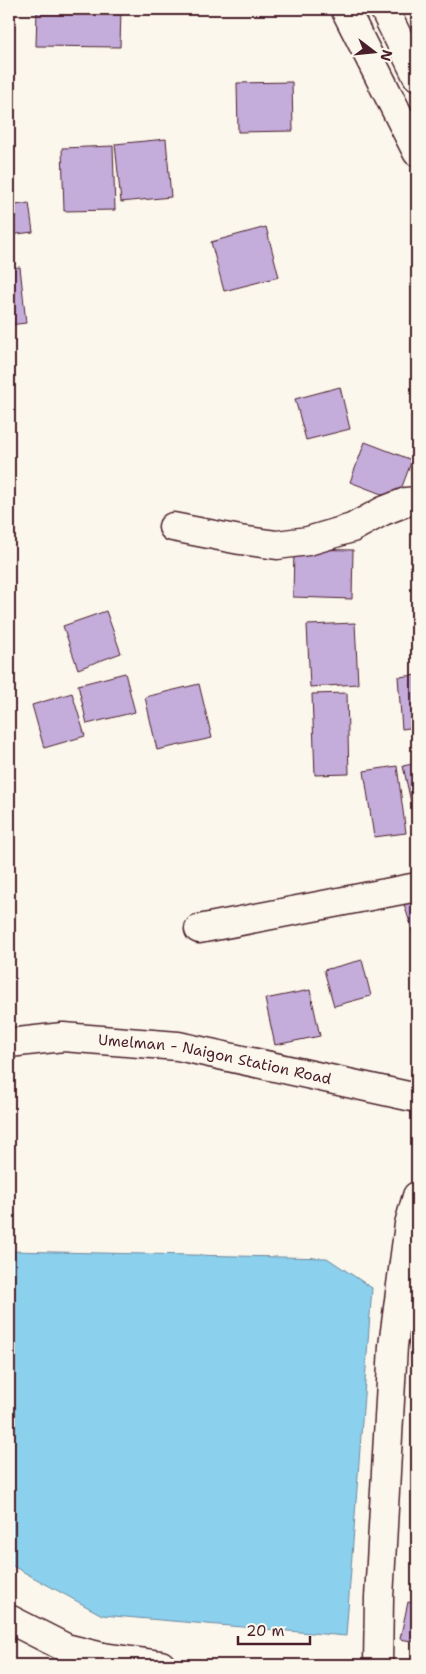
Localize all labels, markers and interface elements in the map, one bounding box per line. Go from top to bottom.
north arrow [348,28,398,78]
text: N [376,48,397,63]
street label: Umelman - Naigon Station Road [97,1030,334,1089]
scale bar [238,1614,311,1646]
text: 20 m [246,1621,285,1641]

